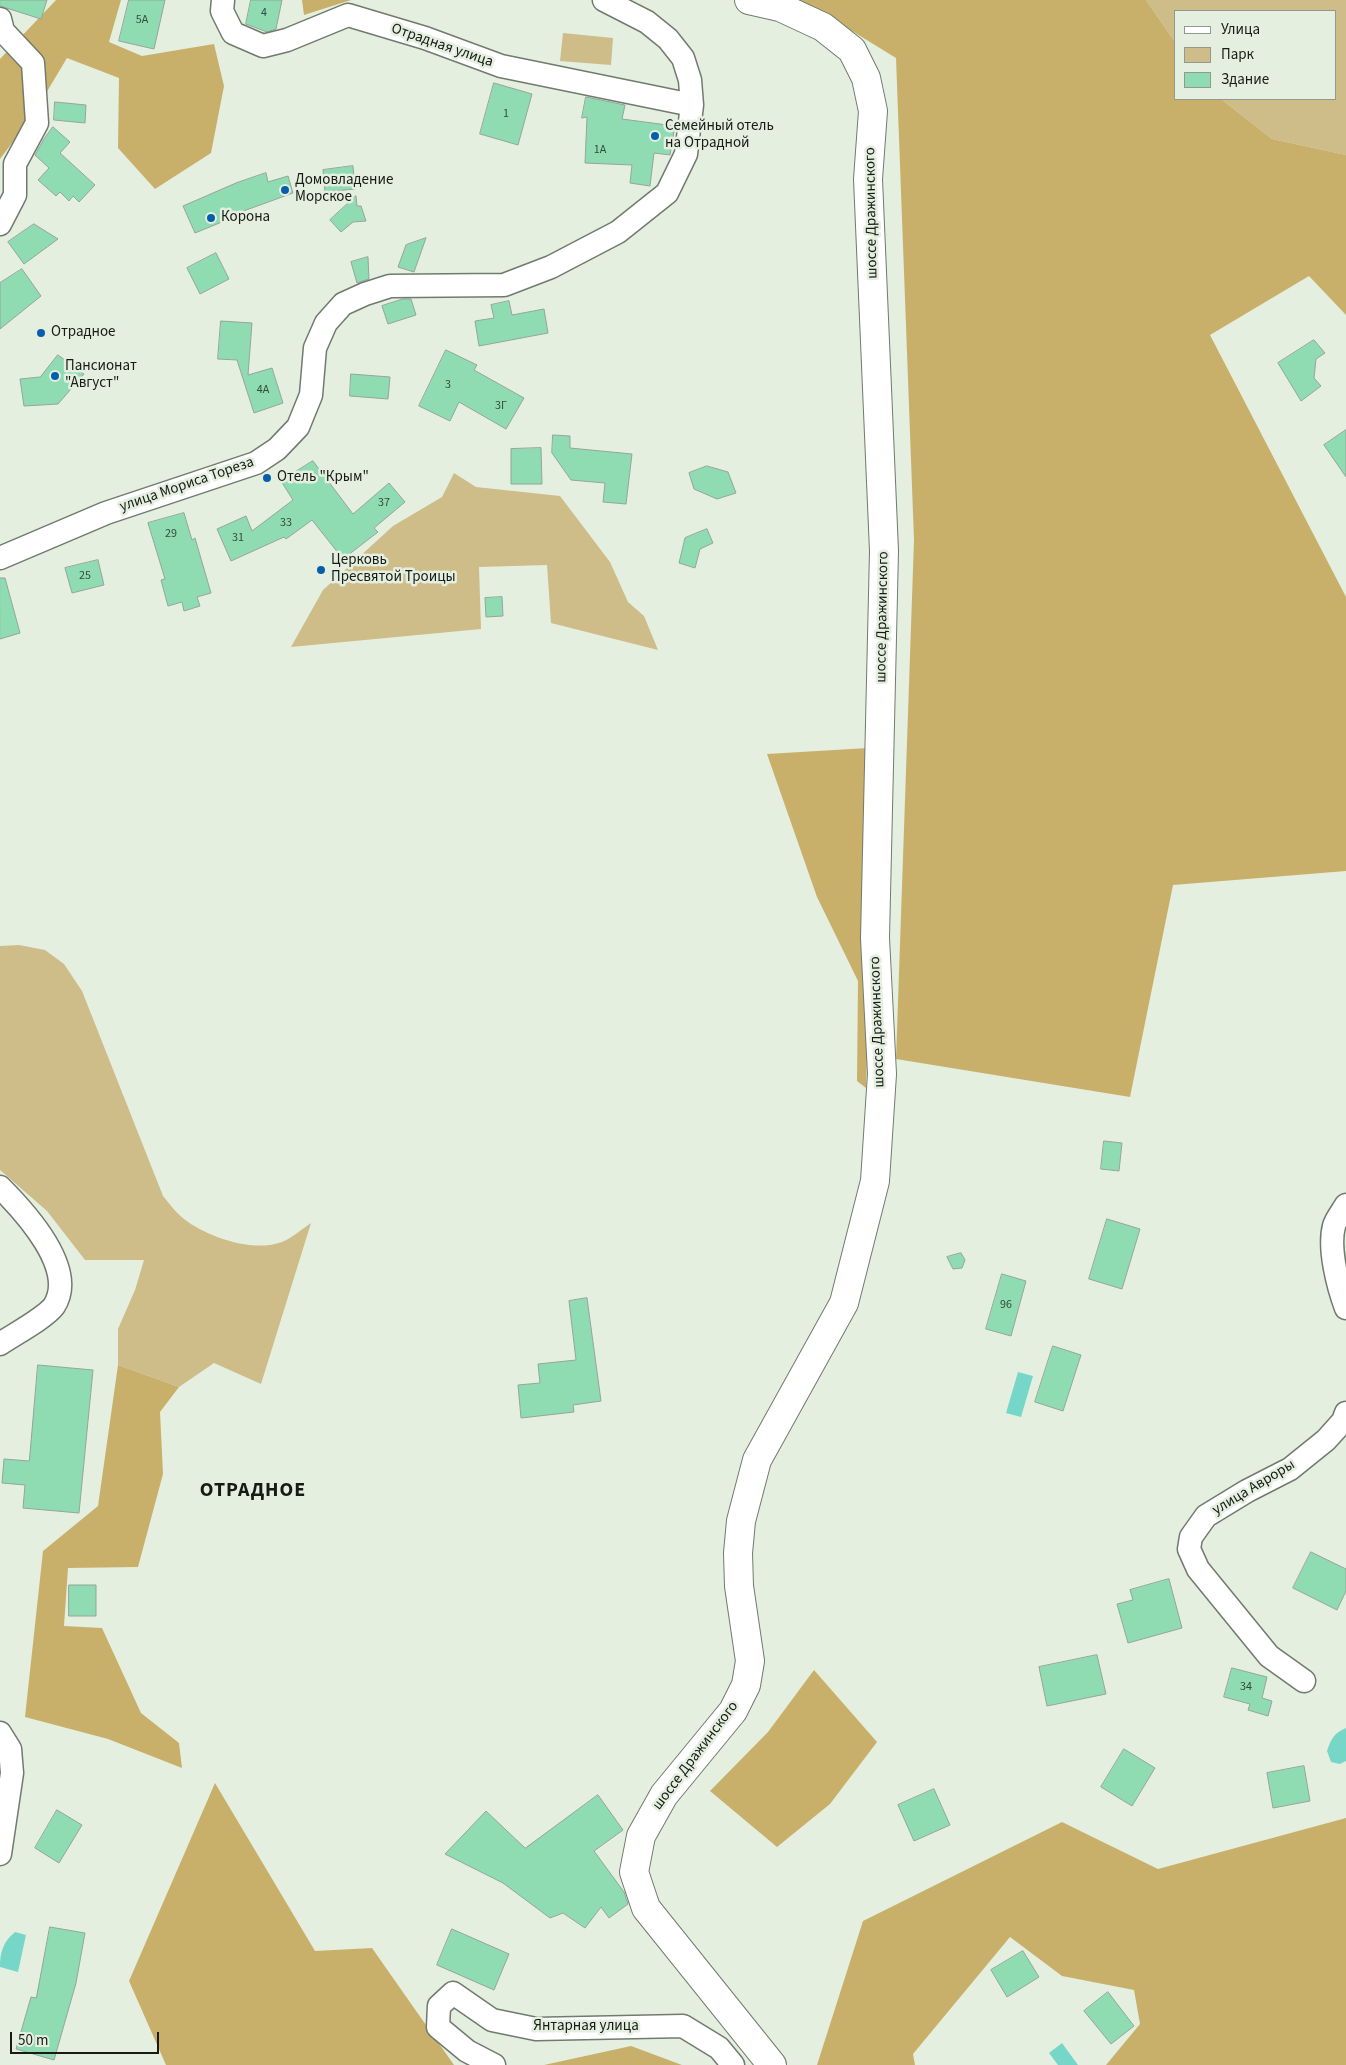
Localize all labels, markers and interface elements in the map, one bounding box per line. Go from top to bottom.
house number: 4 [261,6,267,20]
legend [1174,10,1336,100]
house number: 5А [136,13,148,27]
text: Улица [1221,19,1260,40]
street label: Отрадная улица [389,20,495,72]
text: Парк [1221,44,1254,65]
text: Здание [1221,69,1269,90]
house number: 1 [503,107,509,121]
place label: Семейный отель на Отрадной [665,118,774,153]
marker: Семейный отель на Отрадной [649,130,661,142]
house number: 1А [594,143,606,157]
street label: шоссе Дражинского [862,147,882,279]
place label: Домовладение Морское [295,172,393,207]
marker: Домовладение Морское [279,184,291,196]
place label: Корона [221,209,270,227]
marker: Корона [205,212,217,224]
place label: Отрадное [51,324,116,342]
marker: Отрадное [35,327,47,339]
place label: Пансионат "Август" [65,358,137,393]
marker: Пансионат "Август" [49,370,61,382]
house number: 3 [445,378,451,392]
house number: 4А [257,383,269,397]
house number: 3Г [495,399,507,413]
street label: улица Мориса Тореза [118,454,256,516]
place label: Отель "Крым" [277,469,369,487]
marker: Отель "Крым" [261,472,273,484]
house number: 37 [378,496,390,510]
house number: 33 [280,516,292,530]
house number: 29 [165,527,177,541]
house number: 31 [232,531,244,545]
street label: шоссе Дражинского [873,551,893,683]
place label: Церковь Пресвятой Троицы [331,552,456,587]
marker: Церковь Пресвятой Троицы [315,564,327,576]
house number: 25 [79,569,91,583]
street label: шоссе Дражинского [867,956,889,1088]
house number: 96 [1000,1298,1012,1312]
street label: улица Авроры [1210,1456,1298,1520]
district label: ОТРАДНОЕ [199,1480,307,1504]
house number: 34 [1240,1680,1252,1694]
street label: шоссе Дражинского [649,1698,743,1814]
street label: Янтарная улица [533,2018,639,2036]
scale bar [12,2022,161,2054]
text: 50 m [18,2030,48,2051]

